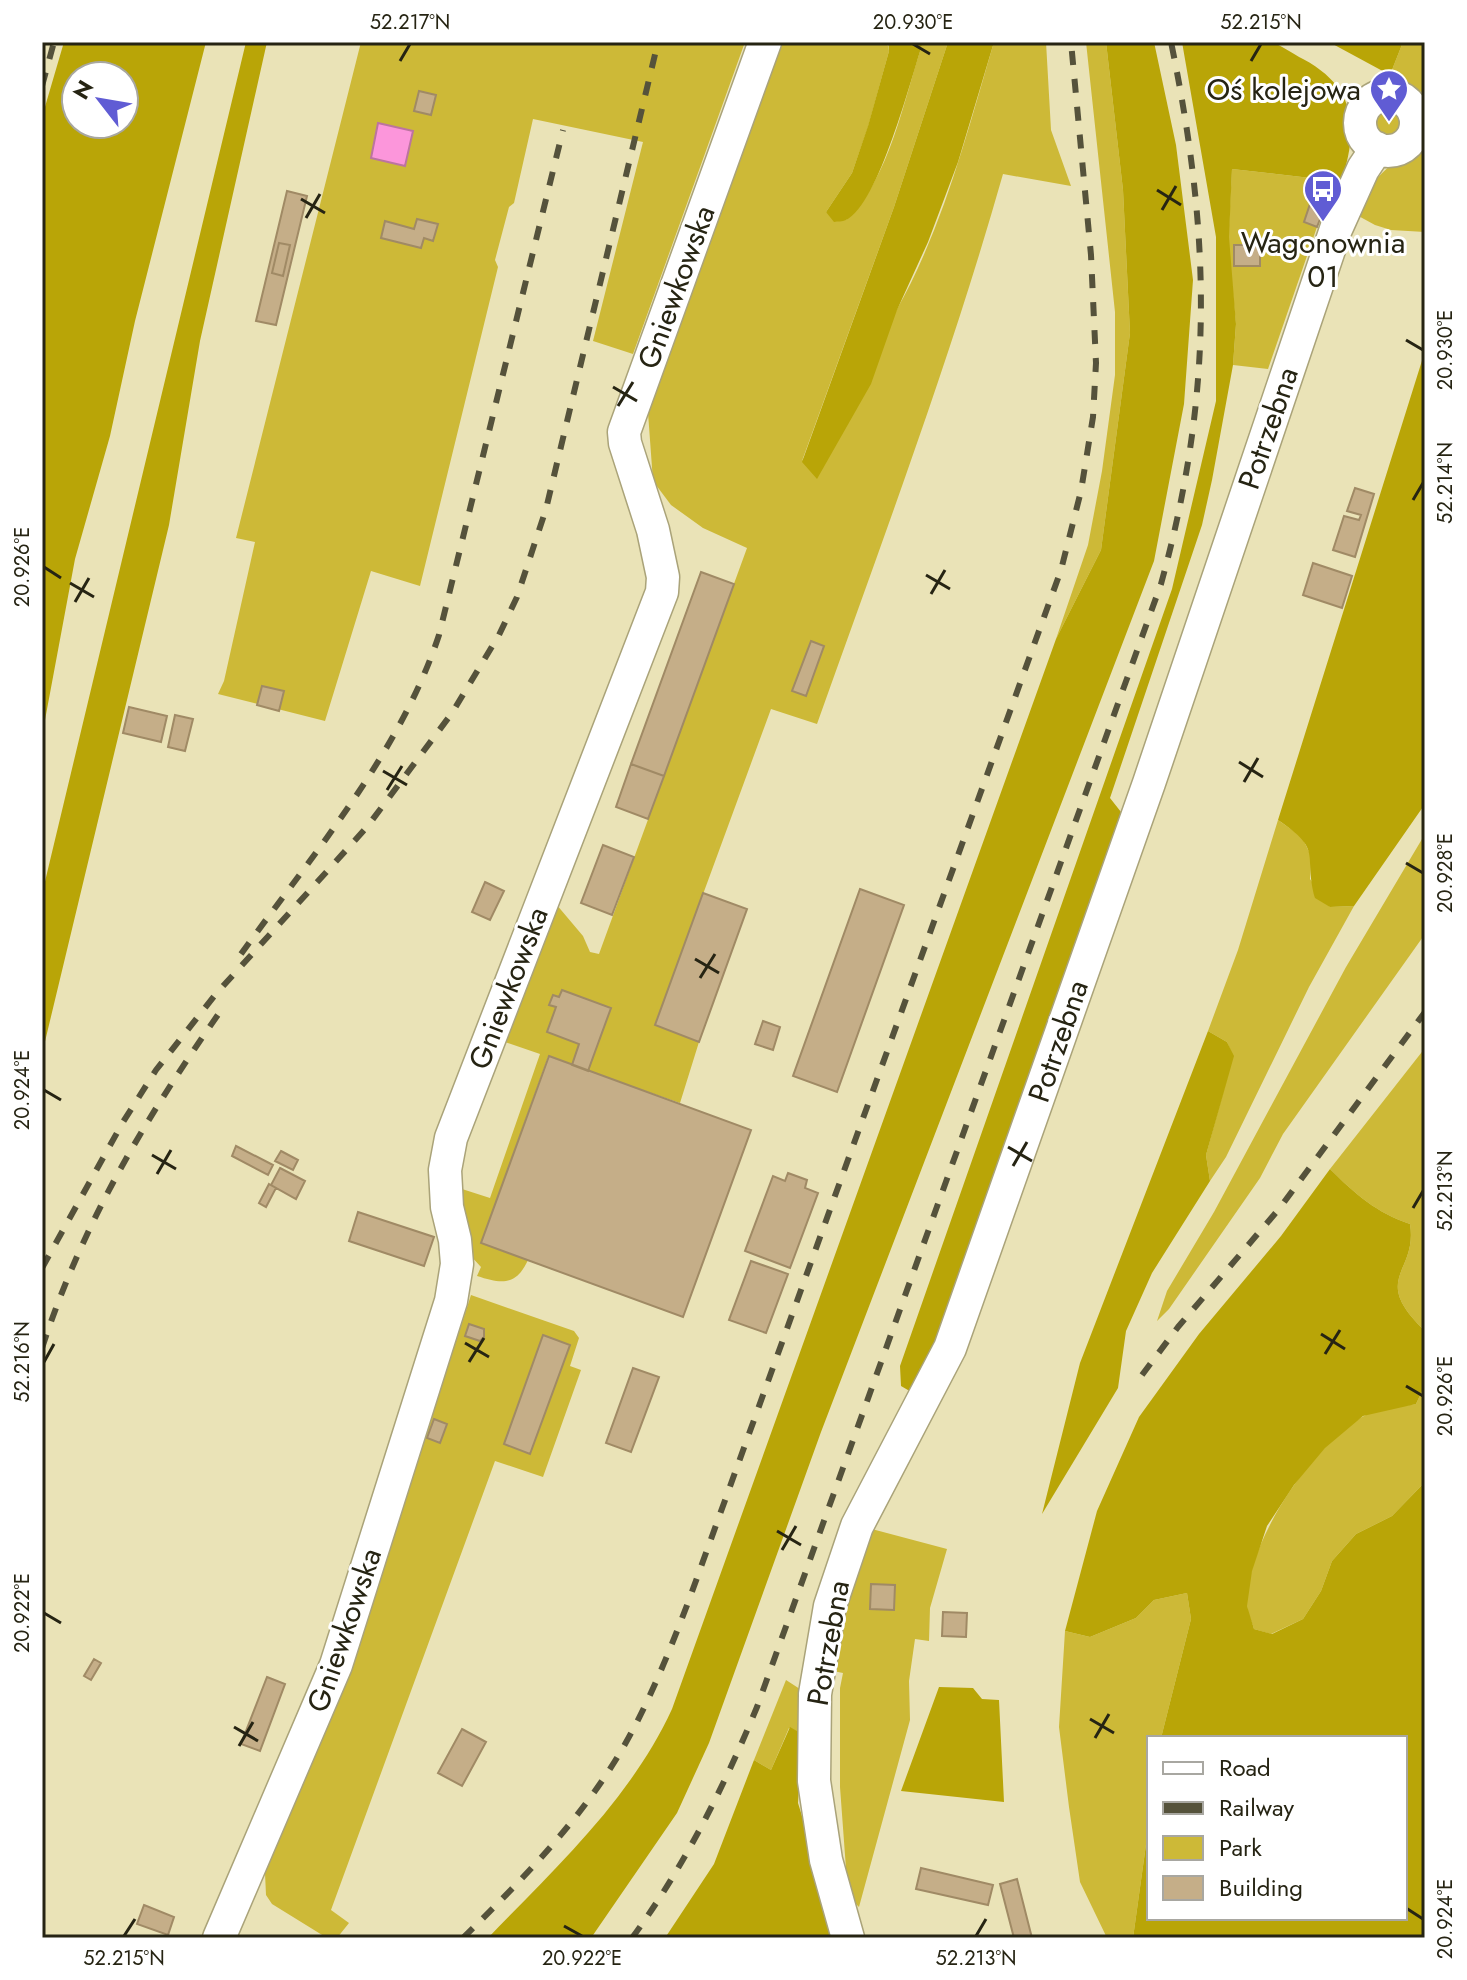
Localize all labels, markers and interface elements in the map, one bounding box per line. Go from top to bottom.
text: 52.217°N [370,8,450,37]
text: 20.930°E [873,8,953,37]
text: 52.215°N [1220,8,1302,37]
north arrow [60,60,140,140]
place label: Oś kolejowa [1206,68,1361,111]
place icon: Oś kolejowa [1368,68,1410,123]
text: N [65,74,101,105]
bus stop icon: Wagonownia 01 [1302,168,1344,223]
street label: Gniewkowska [627,199,725,375]
place label: Wagonownia 01 [1241,221,1405,298]
text: 20.930°E [1431,310,1460,390]
street label: Potrzebna [1227,361,1309,495]
text: 52.214°N [1431,442,1460,524]
text: 20.926°E [8,527,37,607]
text: 20.928°E [1431,833,1460,913]
street label: Gniewkowska [457,900,559,1076]
street label: Potrzebna [1017,974,1099,1108]
text: 20.924°E [8,1050,37,1130]
text: 52.213°N [1431,1150,1460,1232]
text: 52.216°N [8,1321,37,1403]
text: 20.926°E [1431,1356,1460,1436]
street label: Gniewkowska [296,1542,392,1718]
text: 20.922°E [8,1573,37,1653]
street label: Potrzebna [796,1577,860,1709]
legend [1147,1736,1407,1920]
text: Road [1219,1750,1271,1785]
text: Railway [1219,1790,1294,1825]
text: Park [1219,1830,1262,1865]
text: Building [1219,1870,1303,1905]
text: 20.924°E [1431,1879,1460,1959]
text: 52.215°N [83,1944,165,1973]
text: 20.922°E [542,1944,622,1973]
text: 52.213°N [935,1944,1017,1973]

